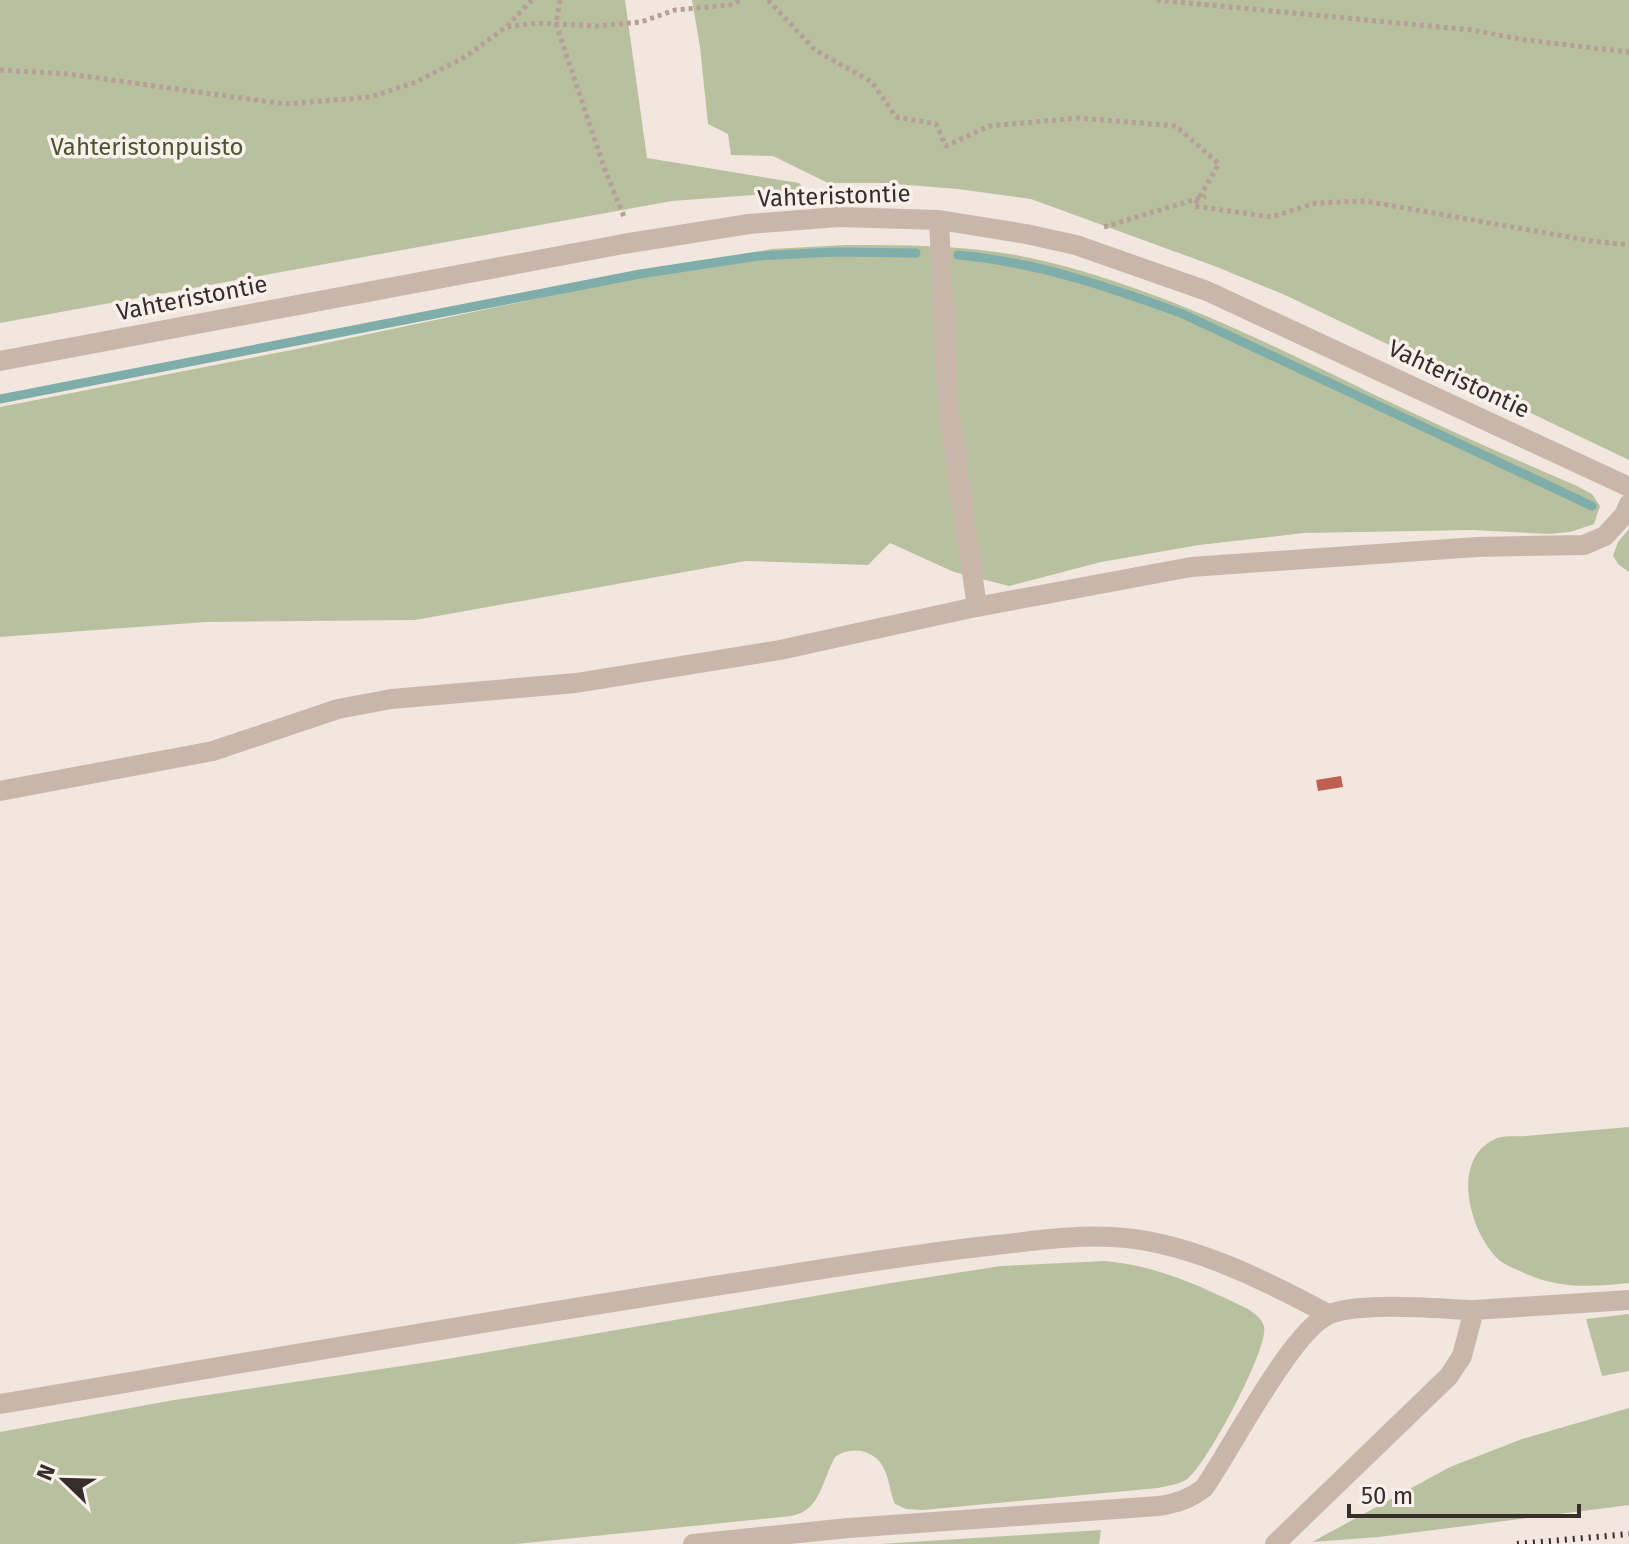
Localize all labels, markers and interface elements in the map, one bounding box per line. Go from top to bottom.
park label: Vahteristonpuisto [50,133,244,161]
street label: Vahteristontie [757,179,911,213]
street label: Vahteristontie [114,270,270,326]
street label: Vahteristontie [1384,334,1534,424]
north arrow [24,1440,104,1520]
text: N [31,1460,61,1484]
scale bar [1349,1468,1579,1518]
text: 50 m [1361,1482,1413,1510]

